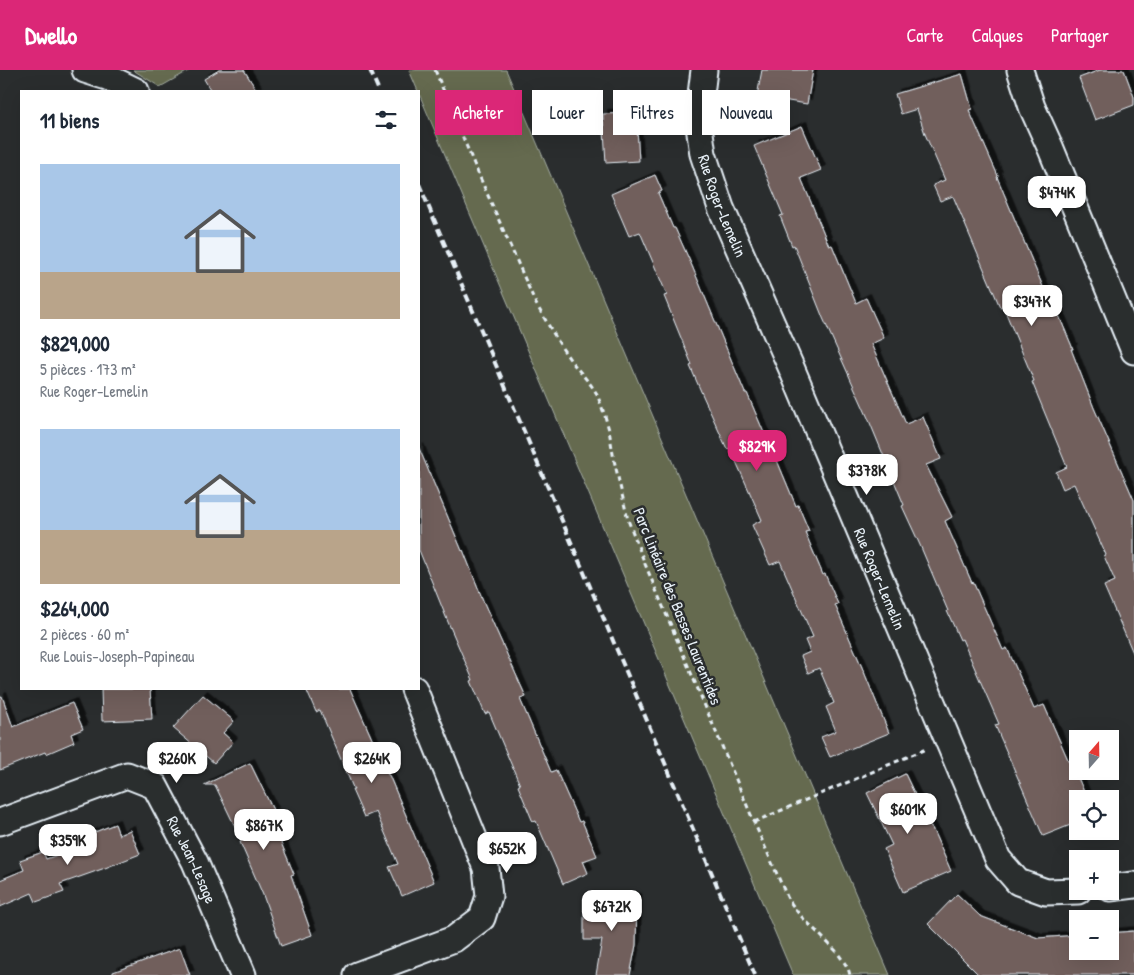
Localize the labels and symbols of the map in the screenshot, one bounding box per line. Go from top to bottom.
street label: Rue Roger-Lemelin [693,152,752,260]
pin: $474K [1022,176,1092,218]
pin: $347K [997,284,1067,327]
pin: $829K [722,430,792,472]
pin: $378K [832,454,902,496]
street label: Parc Linéaire des Basses Laurentides [628,504,728,708]
street label: Rue Roger-Lemelin [849,524,911,633]
north arrow [1069,730,1119,780]
pin: $260K [142,742,212,784]
pin: $264K [337,742,407,784]
pin: $601K [873,792,943,835]
pin: $867K [229,808,299,851]
street label: Rue Jean-Lesage [162,812,222,907]
pin: $359K [33,824,103,866]
pin: $652K [472,832,542,874]
pin: $672K [577,890,647,932]

